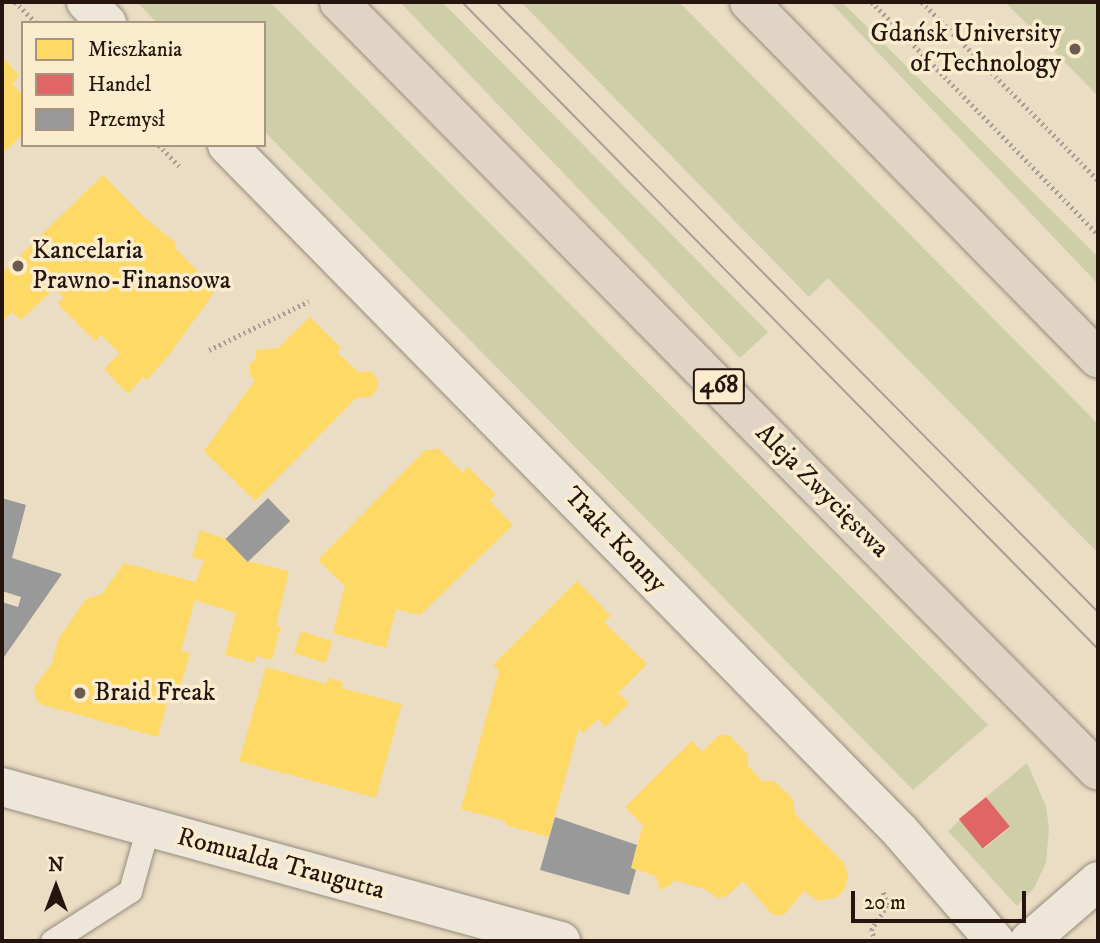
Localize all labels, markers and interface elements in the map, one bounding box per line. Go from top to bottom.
place label: Gdańsk University of Technology [870,18,1061,80]
legend [21,21,266,147]
text: Mieszkania [88,37,182,63]
marker: Gdańsk University of Technology [1067,41,1083,57]
text: Handel [88,72,151,98]
text: Przemysł [88,107,165,133]
place label: Kancelaria Prawno-Finansowa [32,235,231,296]
marker: Kancelaria Prawno-Finansowa [10,258,26,274]
road number: 468 [693,366,745,407]
street label: Aleja Zwycięstwa [749,418,895,564]
street label: Trakt Konny [557,481,673,599]
place label: Braid Freak [94,677,215,709]
marker: Braid Freak [72,685,88,701]
street label: Romualda Traugutta [174,821,388,907]
north arrow [21,852,91,922]
text: N [48,854,64,877]
scale bar [855,876,1030,920]
text: 20 m [864,890,906,916]

